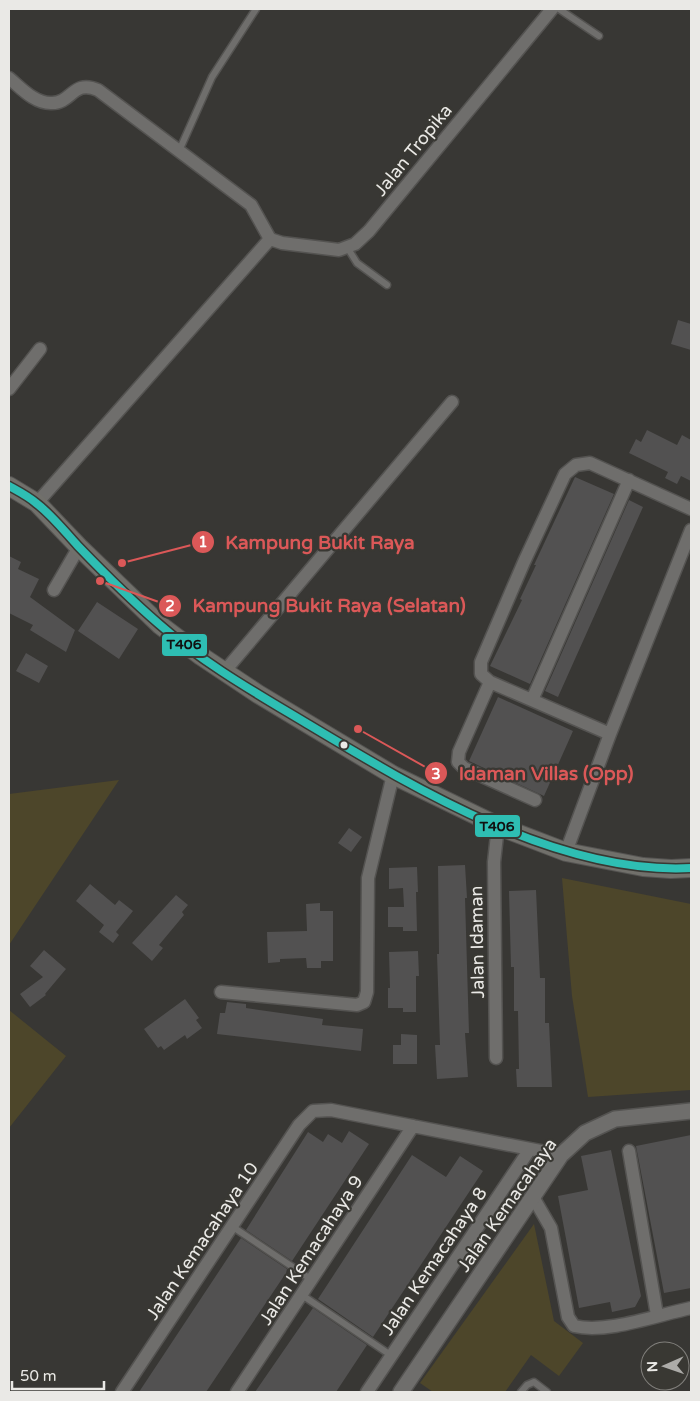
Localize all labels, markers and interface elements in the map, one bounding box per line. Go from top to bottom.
street label: Jalan Tropika [369,100,457,200]
callout: Kampung Bukit Raya [190,525,425,559]
text: Kampung Bukit Raya [225,532,415,555]
text: 1 [198,533,208,551]
callout: Kampung Bukit Raya (Selatan) [158,589,476,623]
text: Kampung Bukit Raya (Selatan) [192,595,466,618]
text: 2 [165,597,175,615]
line badge: T406 [161,633,208,657]
text: T406 [166,636,202,653]
unlabelled marker [339,740,349,750]
callout: Idaman Villas (Opp) [424,756,644,790]
text: Idaman Villas (Opp) [459,763,633,786]
text: 3 [431,765,441,783]
line badge: T406 [474,814,521,838]
text: T406 [479,818,515,835]
street label: Jalan Idaman [465,885,489,999]
street label: Jalan Kemacahaya [453,1134,561,1276]
street label: Jalan Kemacahaya 10 [141,1158,263,1324]
street label: Jalan Kemacahaya 9 [254,1171,368,1329]
street label: Jalan Kemacahaya 8 [376,1183,492,1339]
north arrow [640,1341,690,1391]
scale bar [12,1358,105,1390]
text: N [644,1361,661,1372]
text: 50 m [20,1367,57,1385]

